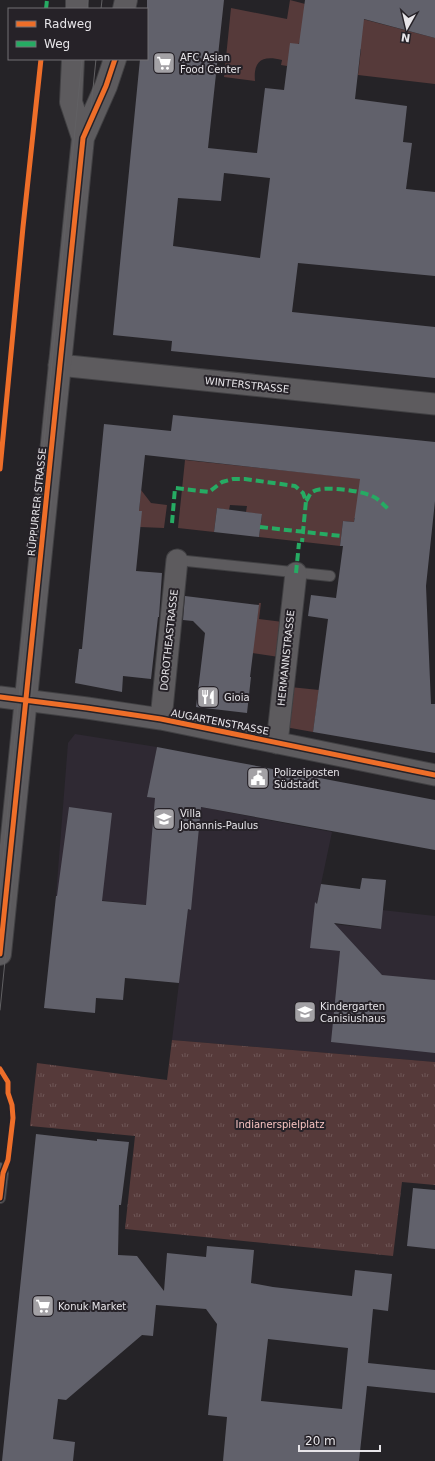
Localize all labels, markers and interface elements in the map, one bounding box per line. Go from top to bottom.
legend [8,8,148,60]
north arrow [387,8,427,48]
text: Radweg [44,17,92,31]
text: N [400,30,411,44]
text: Weg [44,37,70,51]
supermarket icon: AFC Asian Food Center [151,50,177,76]
place label: AFC Asian Food Center [180,52,242,75]
street label: WINTERSTRASSE [204,375,290,395]
street label: RÜPPURRER STRASSE [25,447,48,557]
street label: DOROTHEASTRASSE [158,589,180,691]
street label: HERMANNSTRASSE [276,610,296,706]
restaurant icon: Gioia [195,684,221,710]
place label: Gioia [224,692,250,703]
street label: AUGARTENSTRASSE [170,707,270,737]
public building icon: Polizeiposten Südstadt [245,765,271,791]
place label: Polizeiposten Südstadt [274,767,340,790]
school or university icon: Villa Johannis-Paulus [151,806,177,832]
place label: Villa Johannis-Paulus [179,808,258,831]
school or university icon: Kindergarten Canisiushaus [292,999,318,1025]
place label: Kindergarten Canisiushaus [320,1001,386,1024]
park label: Indianerspielplatz [236,1119,324,1130]
supermarket icon: Konuk Market [30,1293,56,1319]
place label: Konuk Market [58,1301,126,1312]
scale bar [299,1427,380,1453]
text: 20 m [305,1434,336,1448]

